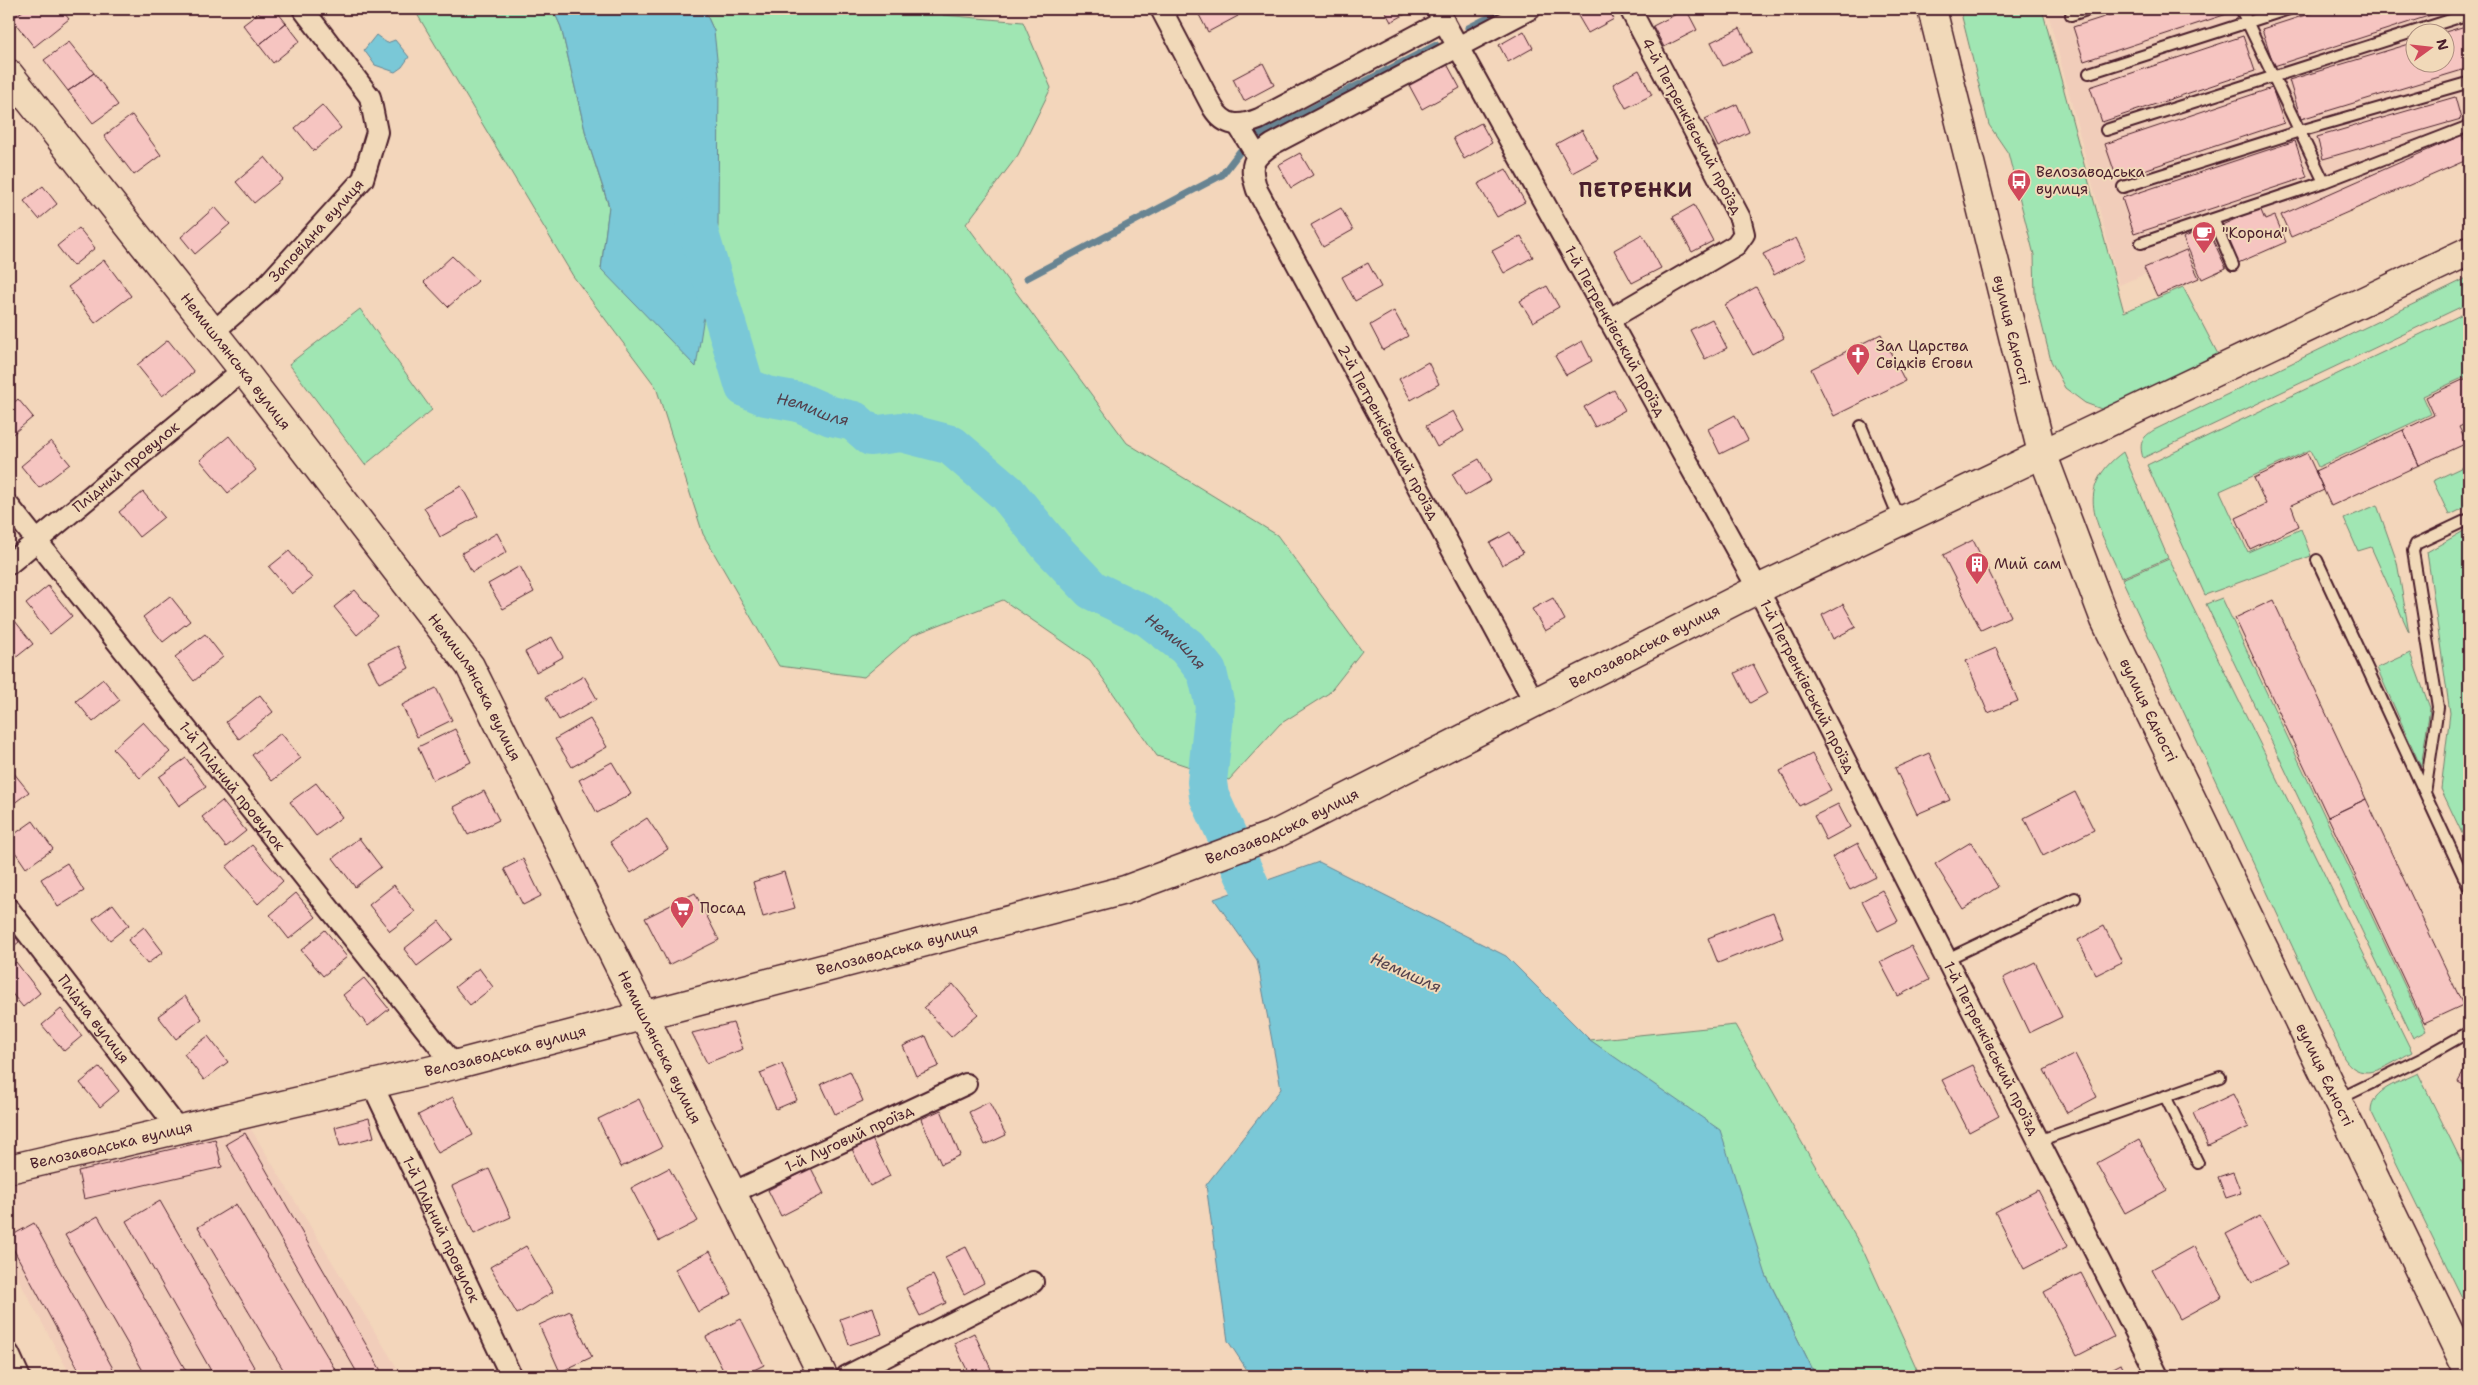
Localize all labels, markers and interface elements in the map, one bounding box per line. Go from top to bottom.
north arrow [2406,22,2456,72]
street label: 4-й Петренківський проїзд [1637,34,1747,218]
text: N [2432,37,2453,52]
place label: Велозаводська вулиця [2036,162,2145,199]
bus stop icon: Велозаводська вулиця [2006,168,2032,202]
street label: Заповідна вулиця [264,175,368,286]
district label: ПЕТРЕНКИ [1579,177,1693,203]
cafe icon: "Корона" [2191,220,2217,254]
place label: "Корона" [2222,223,2288,243]
street label: 1-й Петренківський проїзд [1560,242,1671,420]
street label: вулиця Єдності [1988,273,2035,387]
street label: Немишлянська вулиця [176,289,295,434]
place label: Зал Царства Свідків Єгови [1876,336,1973,373]
street label: 2-й Петренківський проїзд [1333,341,1444,524]
church icon: Зал Царства Свідків Єгови [1845,342,1871,376]
water label: Немишля [775,388,851,431]
street label: Плідний провулок [68,417,184,517]
building icon: Мий сам [1964,551,1990,585]
place label: Мий сам [1994,554,2062,574]
street label: 1-й Петренківський проїзд [1755,596,1860,777]
street label: Велозаводська вулиця [1566,600,1723,693]
street label: Немишлянська вулиця [423,609,526,764]
water label: Немишля [1141,609,1211,674]
street label: вулиця Єдності [2115,655,2182,765]
street label: 1-й Плідний провулок [174,717,290,855]
street label: Велозаводська вулиця [1203,784,1362,869]
supermarket icon: Посад [669,895,695,929]
place label: Посад [700,898,746,918]
street label: Велозаводська вулиця [814,919,980,980]
water label: Немишля [1367,948,1445,997]
street label: 1-й Петренківський проїзд [1939,958,2044,1139]
street label: Немишлянська вулиця [613,967,706,1127]
street label: Плідна вулиця [53,971,134,1068]
street label: вулиця Єдності [2291,1020,2358,1130]
street label: Велозаводська вулиця [422,1021,588,1082]
street label: 1-й Луговий проїзд [781,1100,917,1177]
street label: Велозаводська вулиця [28,1116,194,1174]
street label: 1-й Плідний провулок [398,1153,485,1306]

